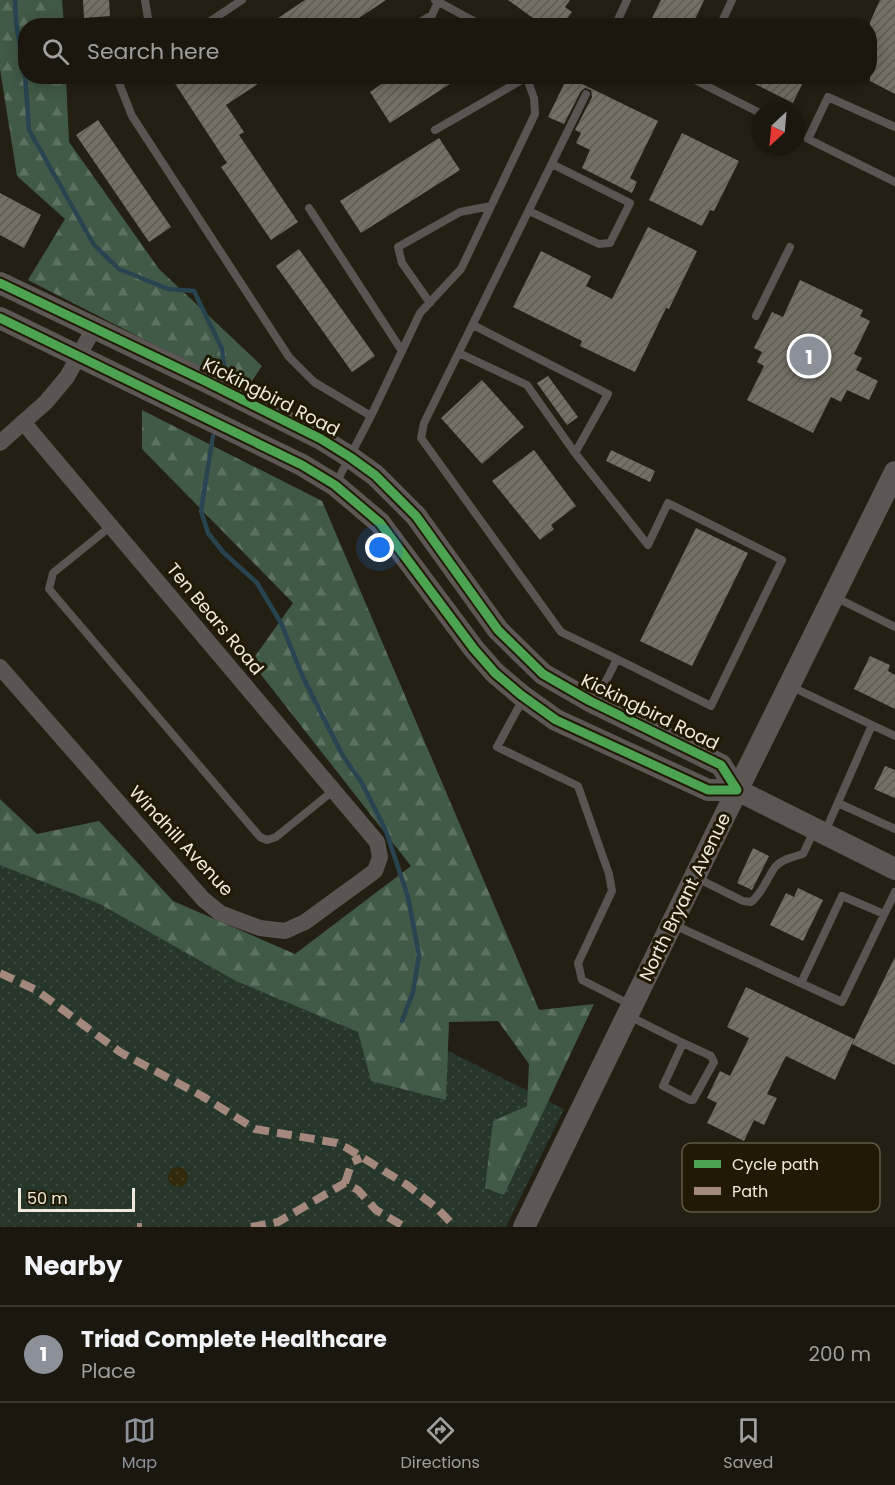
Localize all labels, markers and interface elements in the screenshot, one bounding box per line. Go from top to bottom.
search box [18,18,877,84]
icon: search [39,35,72,68]
text: Search here [87,36,220,67]
north arrow [751,102,805,156]
pin: 1 [790,334,828,378]
street label: Kickingbird Road [198,351,344,442]
your location [365,533,394,562]
street label: Ten Bears Road [161,557,270,680]
street label: Kickingbird Road [577,667,723,756]
street label: Windhill Avenue [123,780,239,901]
street label: North Bryant Avenue [633,808,736,985]
legend [682,1143,880,1212]
text: Cycle path [732,1153,819,1176]
text: Path [732,1180,768,1203]
scale bar [18,1185,135,1212]
text: 50 m [27,1187,68,1210]
text: Nearby [24,1248,122,1284]
text: Triad Complete Healthcare [81,1324,387,1355]
text: 1 [40,1340,47,1368]
text: 200 m [808,1340,871,1368]
text: Place [81,1357,136,1385]
tab: Map [122,1414,157,1475]
tab: Directions [401,1414,480,1475]
tab: Saved [723,1414,773,1475]

